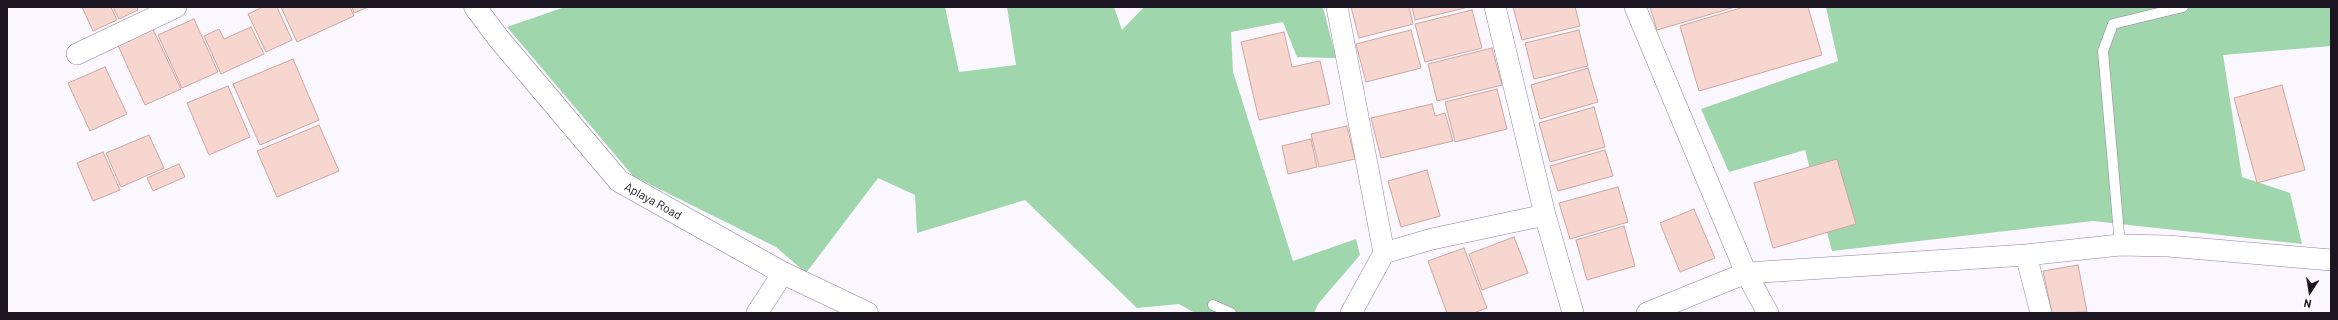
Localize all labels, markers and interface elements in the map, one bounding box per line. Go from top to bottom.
street label: Aplaya Road [622,179,684,223]
north arrow [2290,272,2330,312]
text: N [2302,297,2312,311]

